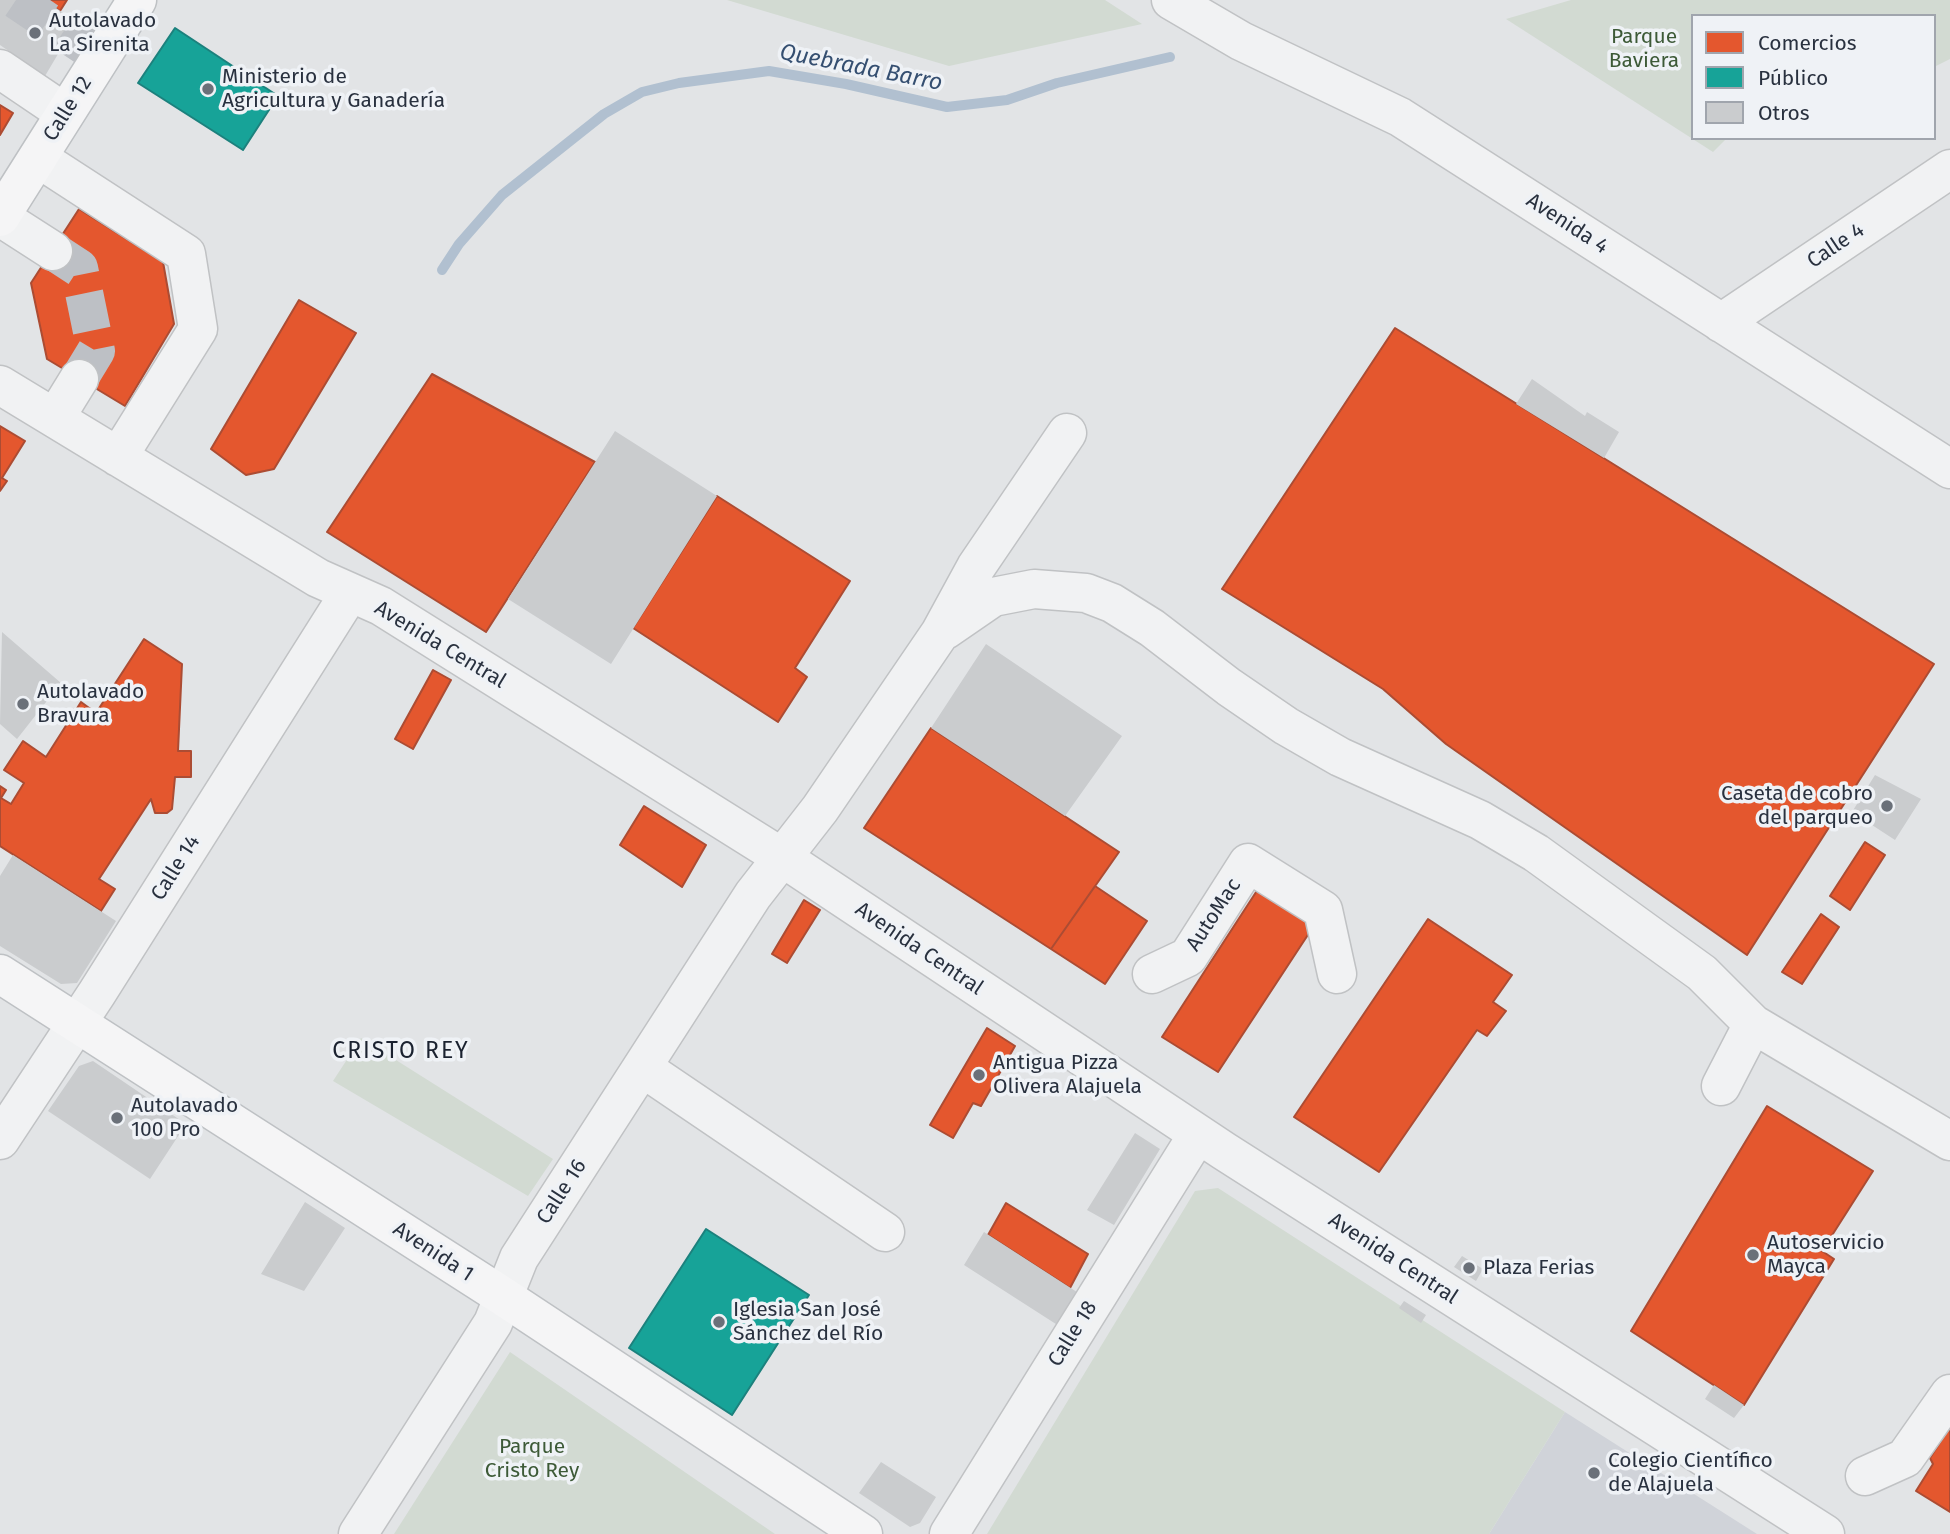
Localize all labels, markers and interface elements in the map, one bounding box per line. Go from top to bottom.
place label: Autolavado La Sirenita [49,8,156,58]
legend [1691,14,1936,140]
park label: Parque Baviera [1609,24,1679,74]
marker: Autolavado La Sirenita [27,25,43,41]
text: Comercios [1758,30,1857,56]
water label: Quebrada Barro [777,39,945,97]
place label: Ministerio de Agricultura y Ganadería [222,64,445,114]
text: Público [1758,65,1828,91]
street label: Calle 12 [38,72,98,146]
marker: Ministerio de Agricultura y Ganadería [200,81,216,97]
text: Otros [1758,100,1810,126]
street label: Avenida 4 [1521,188,1613,260]
street label: Calle 4 [1803,218,1869,274]
street label: Avenida Central [370,596,510,694]
place label: Autolavado Bravura [37,679,144,729]
marker: Autolavado Bravura [15,696,31,712]
place label: Caseta de cobro del parqueo [1721,781,1873,831]
marker: Caseta de cobro del parqueo [1879,798,1895,814]
street label: Calle 14 [146,831,206,905]
street label: AutoMac [1181,874,1247,956]
street label: Avenida Central [850,897,988,1001]
district label: CRISTO REY [334,1038,468,1066]
place label: Antigua Pizza Olivera Alajuela [993,1050,1142,1100]
marker: Antigua Pizza Olivera Alajuela [971,1067,987,1083]
place label: Autolavado 100 Pro [131,1093,238,1143]
marker: Autolavado 100 Pro [109,1110,125,1126]
street label: Calle 16 [532,1155,592,1229]
street label: Avenida Central [1324,1208,1462,1310]
street label: Avenida 1 [388,1217,478,1287]
place label: Autoservicio Mayca [1767,1230,1885,1280]
marker: Autoservicio Mayca [1745,1247,1761,1263]
place label: Plaza Ferias [1483,1255,1594,1281]
marker: Plaza Ferias [1461,1260,1477,1276]
place label: Iglesia San José Sánchez del Río [733,1297,883,1347]
street label: Calle 18 [1043,1297,1103,1371]
marker: Iglesia San José Sánchez del Río [711,1314,727,1330]
park label: Parque Cristo Rey [485,1434,579,1484]
place label: Colegio Científico de Alajuela [1608,1448,1773,1498]
marker: Colegio Científico de Alajuela [1586,1465,1602,1481]

